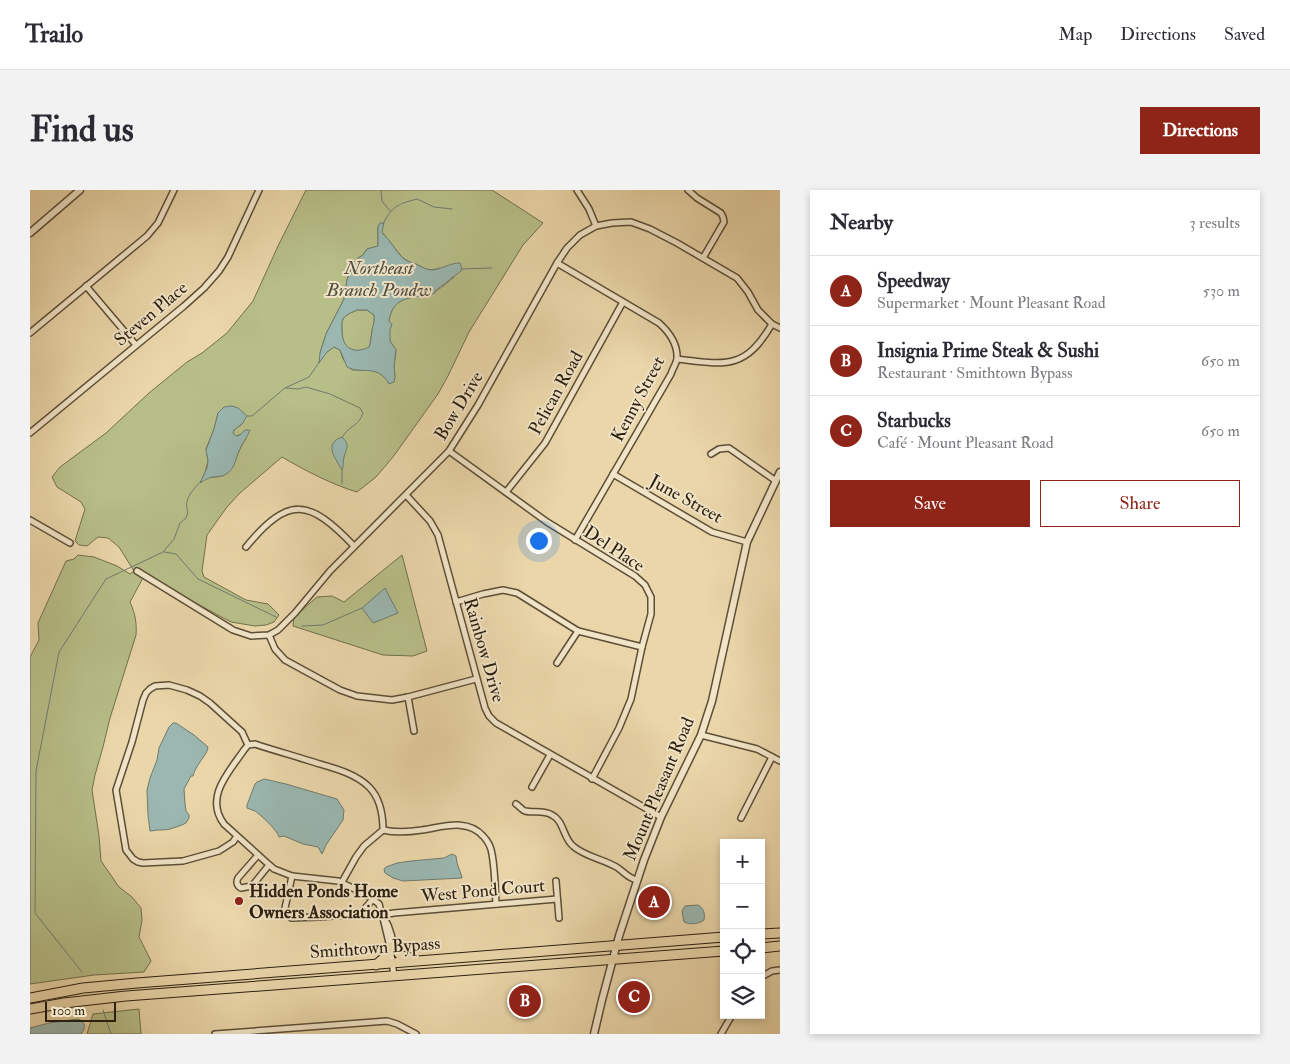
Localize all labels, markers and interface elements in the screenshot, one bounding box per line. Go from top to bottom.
text: Trailo [25,19,83,50]
text: Map [1059,23,1092,46]
text: Directions [1120,23,1196,46]
text: Saved [1224,23,1265,46]
button: Directions [1140,107,1260,154]
text: Find us [30,108,134,152]
text: Nearby [830,209,893,236]
text: 3 results [1189,213,1240,233]
water label: Northeast Branch Pondw [325,256,432,302]
text: Speedway [877,269,950,293]
street label: Steven Place [110,276,193,351]
text: A [841,281,851,301]
text: 530 m [1203,281,1240,301]
text: Supermarket · Mount Pleasant Road [877,293,1106,313]
text: Insignia Prime Steak & Sushi [877,339,1099,363]
street label: Pelican Road [524,347,588,439]
text: B [841,351,851,371]
text: 650 m [1201,351,1240,371]
street label: Kenny Street [606,352,670,446]
text: Restaurant · Smithtown Bypass [877,363,1073,383]
street label: Bow Drive [429,367,489,445]
text: Starbucks [877,409,951,433]
text: C [840,421,852,441]
text: 650 m [1201,421,1240,441]
text: Café · Mount Pleasant Road [877,433,1054,453]
street label: June Street [644,469,727,529]
button: Save [830,480,1030,527]
button: Share [1040,480,1240,527]
street label: Del Place [579,521,649,577]
your location [526,528,552,554]
street label: Rainbow Drive [458,595,510,705]
street label: Mount Pleasant Road [618,714,700,864]
map controls [720,839,765,1019]
button: + [720,839,765,884]
street label: West Pond Court [419,874,546,908]
place label: Hidden Ponds Home Owners Association [249,880,399,924]
pin: A [638,883,670,921]
button: − [720,884,765,929]
marker: Hidden Ponds Home Owners Association [233,895,245,907]
button: locate [720,929,765,974]
street label: Smithtown Bypass [309,932,441,964]
button: layers [720,974,765,1019]
pin: C [618,978,650,1016]
pin: B [509,982,541,1020]
scale bar [45,999,116,1022]
text: 100 m [52,1002,85,1019]

